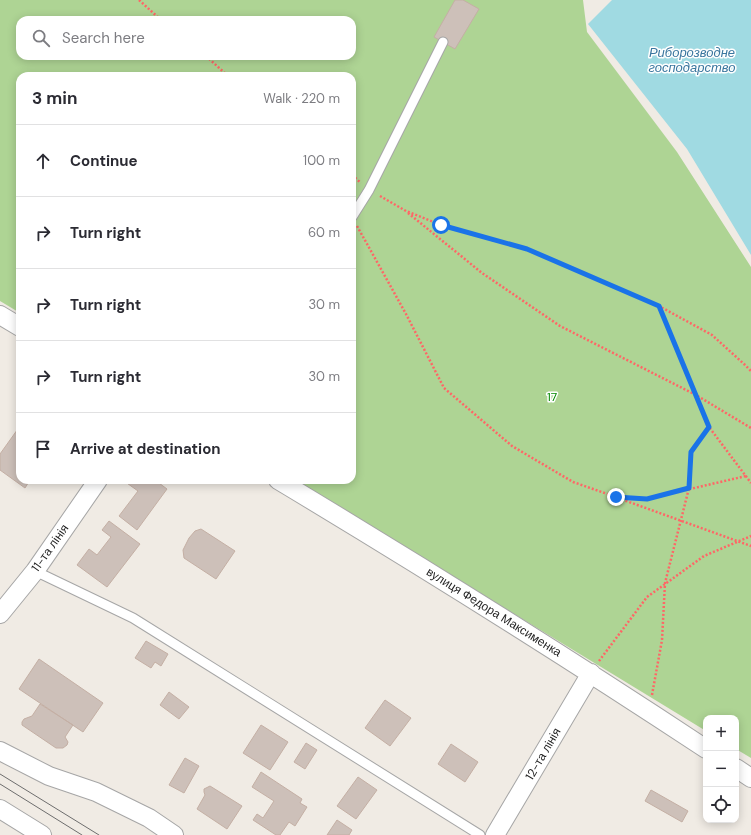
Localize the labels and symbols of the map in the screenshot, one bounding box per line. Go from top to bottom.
water label: Риборозводне господарство [648,44,736,76]
route start [432,216,450,234]
park label: 17 [547,389,557,405]
route end [607,488,625,506]
street label: 11-та лінія [28,521,72,575]
street label: вулиця Федора Максименка [423,564,565,660]
street label: 12-та лінія [522,725,564,783]

